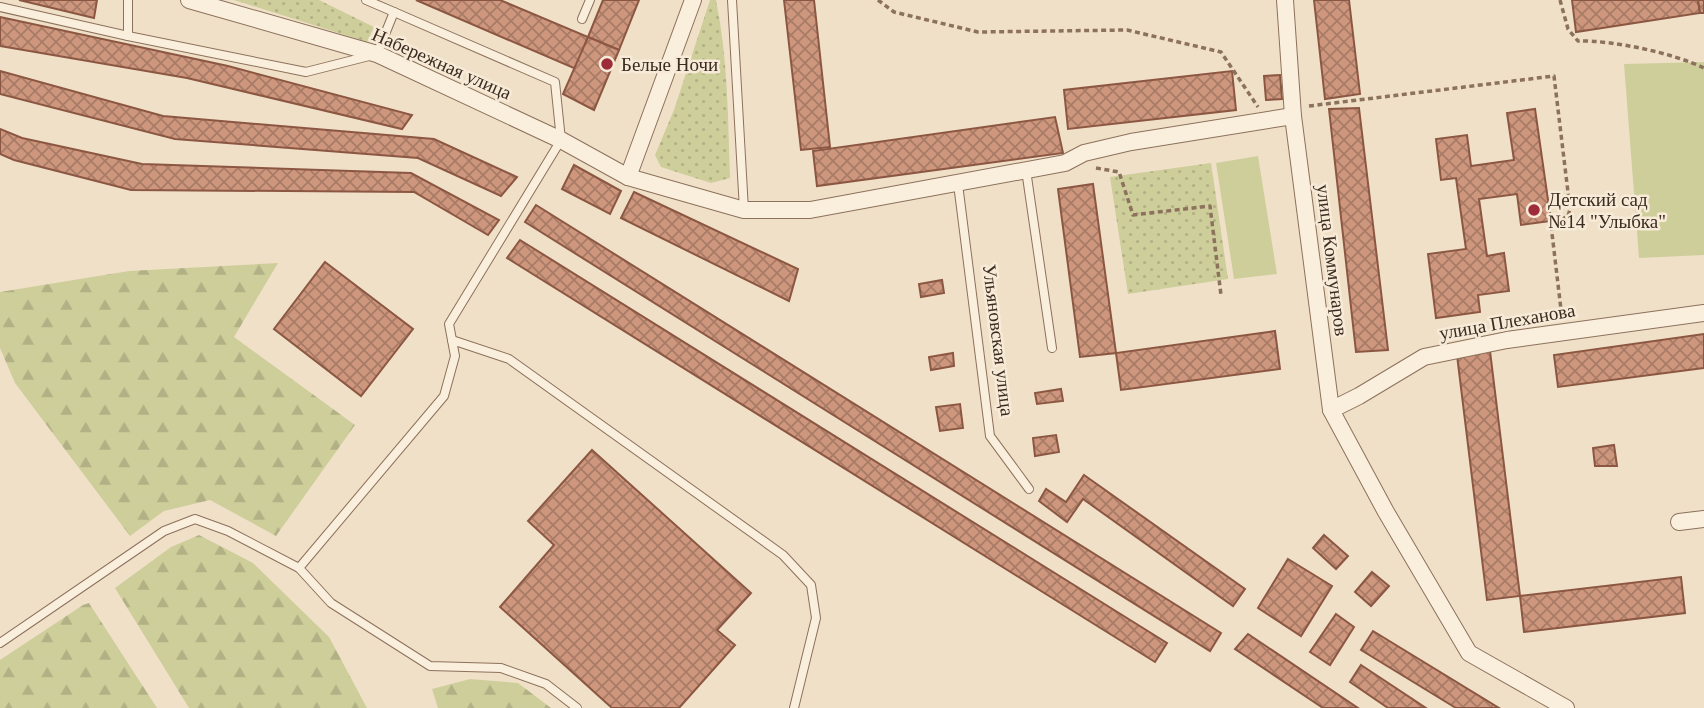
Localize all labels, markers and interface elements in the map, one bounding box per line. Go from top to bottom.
street label: Набережная улица [369,23,515,104]
place label: Белые Ночи [621,54,718,75]
marker: Белые Ночи [599,56,615,72]
street label: улица Коммунаров [1313,183,1352,337]
place label: Детский сад №14 "Улыбка" [1548,189,1666,232]
marker: Детский сад №14 "Улыбка" [1526,202,1542,218]
street label: Ульяновская улица [979,263,1018,418]
street label: улица Плеханова [1438,299,1577,344]

